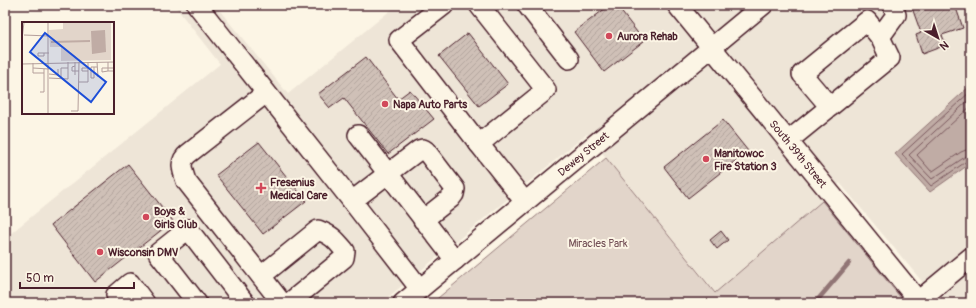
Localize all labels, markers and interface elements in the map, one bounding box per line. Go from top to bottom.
north arrow [918,18,958,58]
inset map [22,22,114,114]
place label: Aurora Rehab [617,30,678,43]
marker: Aurora Rehab [604,31,614,41]
text: N [937,38,951,53]
place label: Napa Auto Parts [393,98,467,111]
marker: Napa Auto Parts [380,99,390,109]
street label: South 39th Street [767,117,830,191]
street label: Dewey Street [555,129,612,179]
place label: Manitowoc Fire Station 3 [714,147,777,173]
marker: Manitowoc Fire Station 3 [701,154,711,164]
place label: Fresenius Medical Care [270,176,328,202]
marker: Fresenius Medical Care [255,182,267,194]
place label: Boys & Girls Club [154,205,198,231]
marker: Boys & Girls Club [141,212,151,222]
park label: Miracles Park [568,237,628,250]
place label: Wisconsin DMV [108,246,179,259]
marker: Wisconsin DMV [95,247,105,257]
scale bar [20,264,134,290]
text: 50 m [26,271,54,286]

